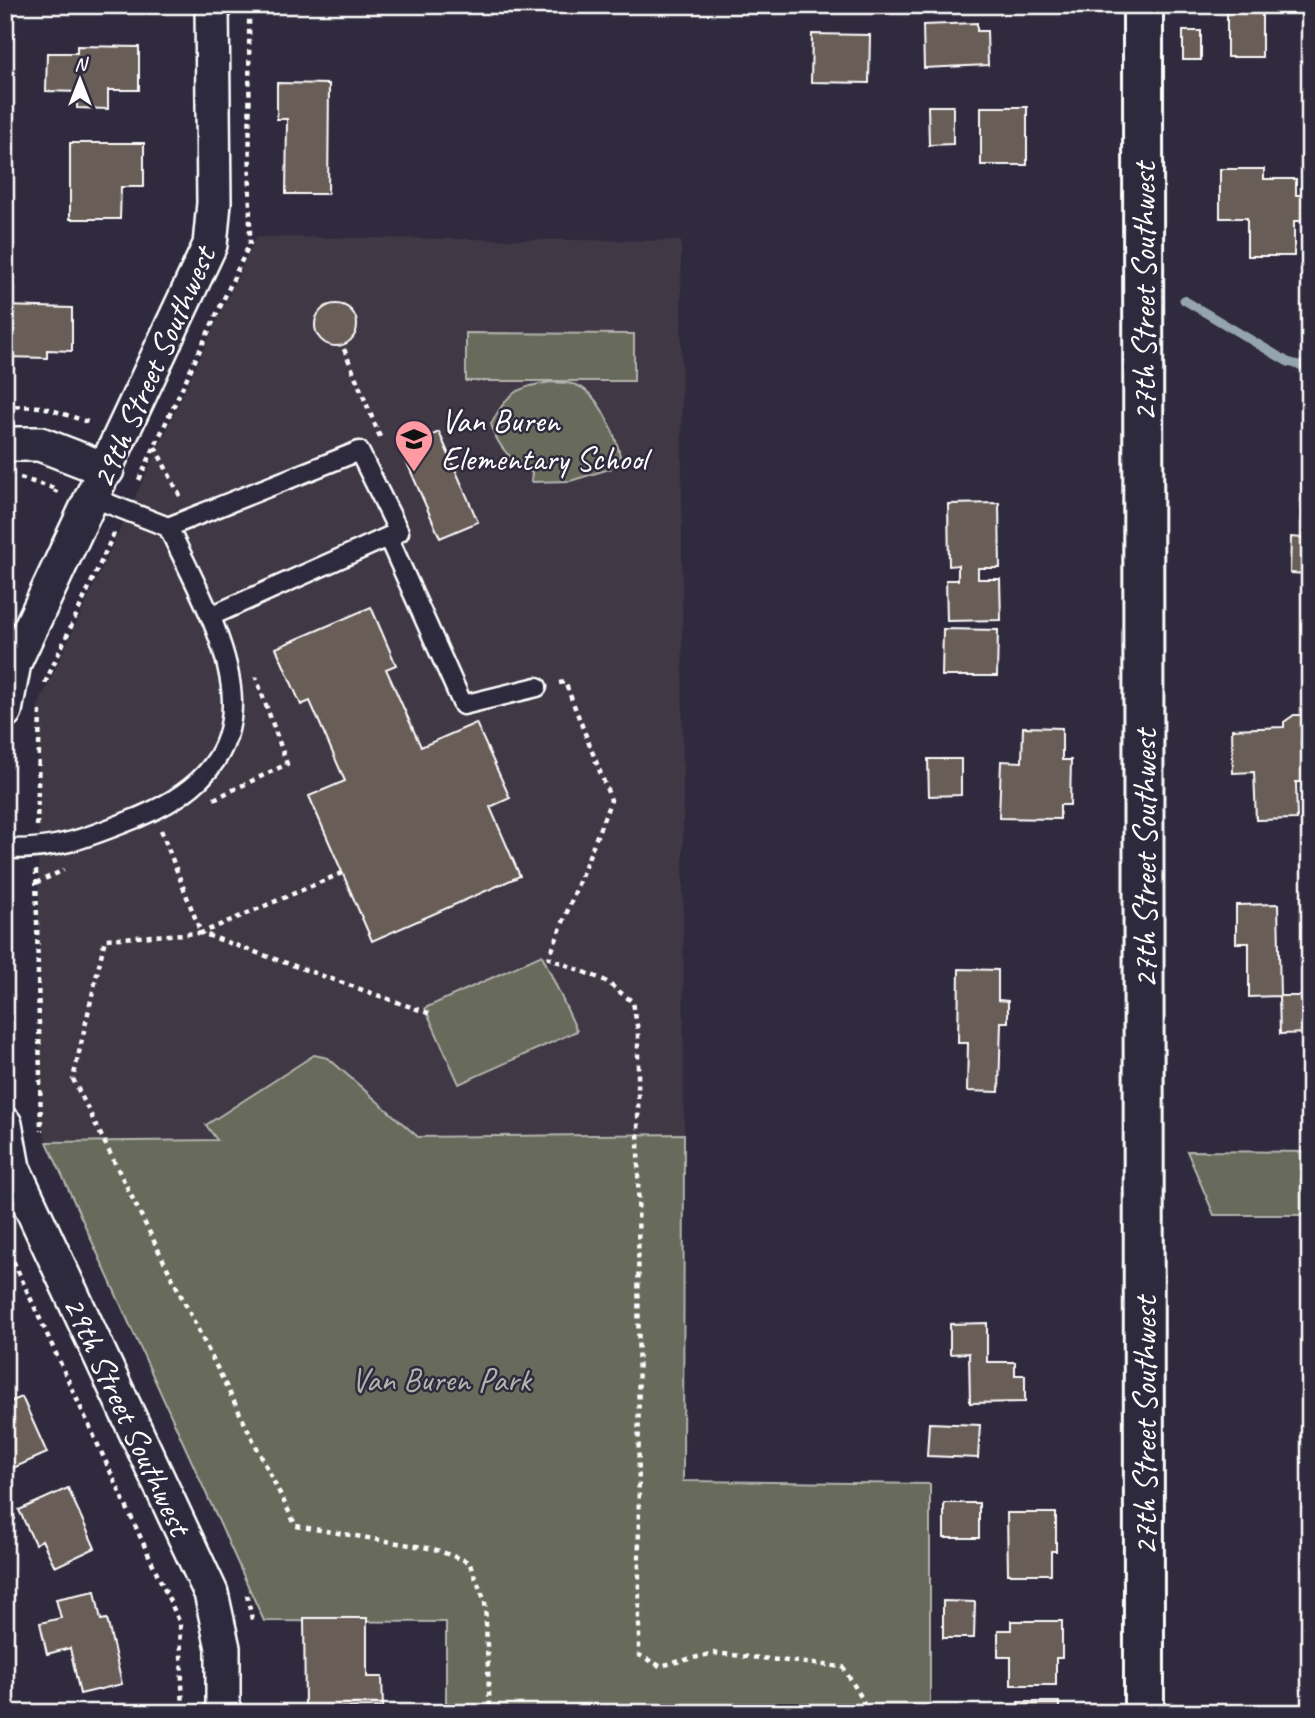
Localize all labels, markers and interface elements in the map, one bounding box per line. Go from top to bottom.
north arrow [46,46,116,116]
text: N [74,52,89,76]
street label: 27th Street Southwest [1123,159,1165,421]
street label: 29th Street Southwest [81,238,226,494]
place label: Van Buren Elementary School [441,400,652,480]
school or university icon: Van Buren Elementary School [393,418,435,473]
street label: 27th Street Southwest [1124,726,1166,988]
street label: 29th Street Southwest [53,1289,202,1544]
street label: 27th Street Southwest [1124,1293,1166,1555]
park label: Van Buren Park [351,1359,533,1401]

